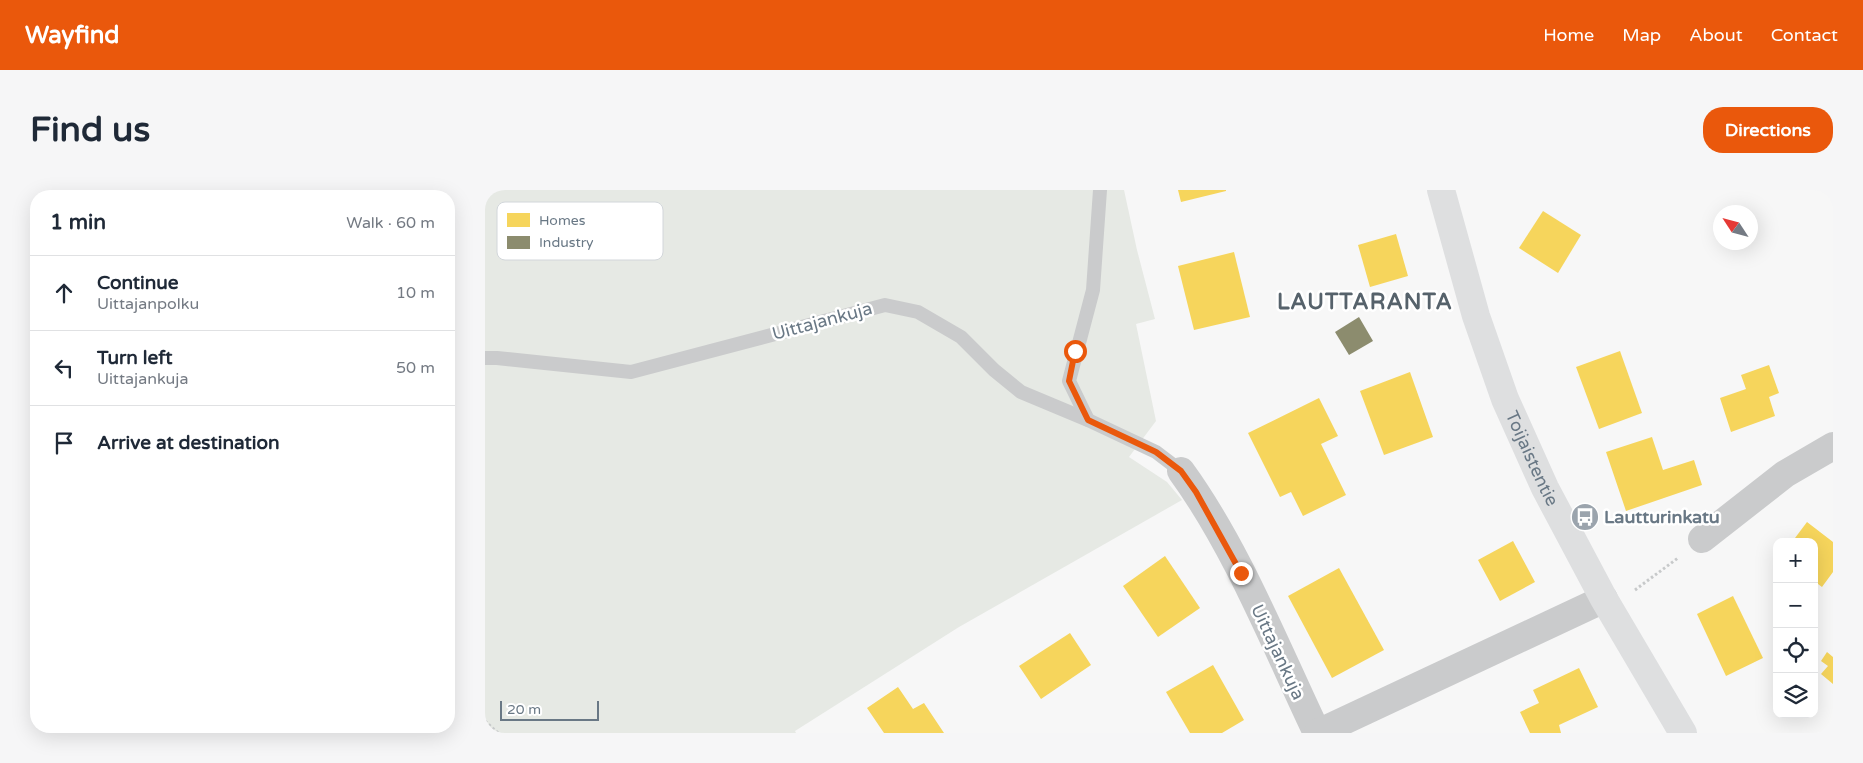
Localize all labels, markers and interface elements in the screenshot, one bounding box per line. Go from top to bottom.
text: Wayfind [25,21,120,50]
text: Home [1543,24,1594,46]
text: Map [1622,24,1661,46]
text: About [1689,24,1743,46]
text: Contact [1771,24,1838,46]
button: Directions [1703,107,1833,153]
text: Find us [30,109,150,151]
legend [497,202,663,260]
north arrow [1713,205,1758,250]
text: 1 min [50,210,106,235]
text: Homes [539,212,586,229]
text: Walk · 60 m [346,213,435,233]
text: Industry [539,234,594,251]
text: Continue [97,272,179,294]
icon: ahead [50,279,78,307]
text: 10 m [396,283,435,303]
district label: LAUTTARANTA [1277,289,1453,315]
text: Uittajanpolku [97,294,199,314]
street label: Uittajankuja [769,297,875,345]
route start [1064,340,1087,363]
text: Turn left [97,347,173,369]
icon: left [50,354,78,382]
text: 50 m [396,358,435,378]
text: Uittajankuja [97,369,188,389]
street label: Toijaistentie [1501,407,1564,510]
icon: arrive [50,429,78,457]
text: Arrive at destination [97,432,280,454]
bus stop icon: Lautturinkatu [1570,502,1600,532]
place label: Lautturinkatu [1604,506,1720,528]
map controls [1773,538,1818,718]
button: + [1773,538,1818,583]
route end [1230,562,1253,585]
button: − [1773,583,1818,628]
street label: Uittajankuja [1246,601,1310,703]
button: locate [1773,628,1818,673]
button: layers [1773,673,1818,718]
scale bar [500,698,599,721]
text: 20 m [507,701,541,718]

